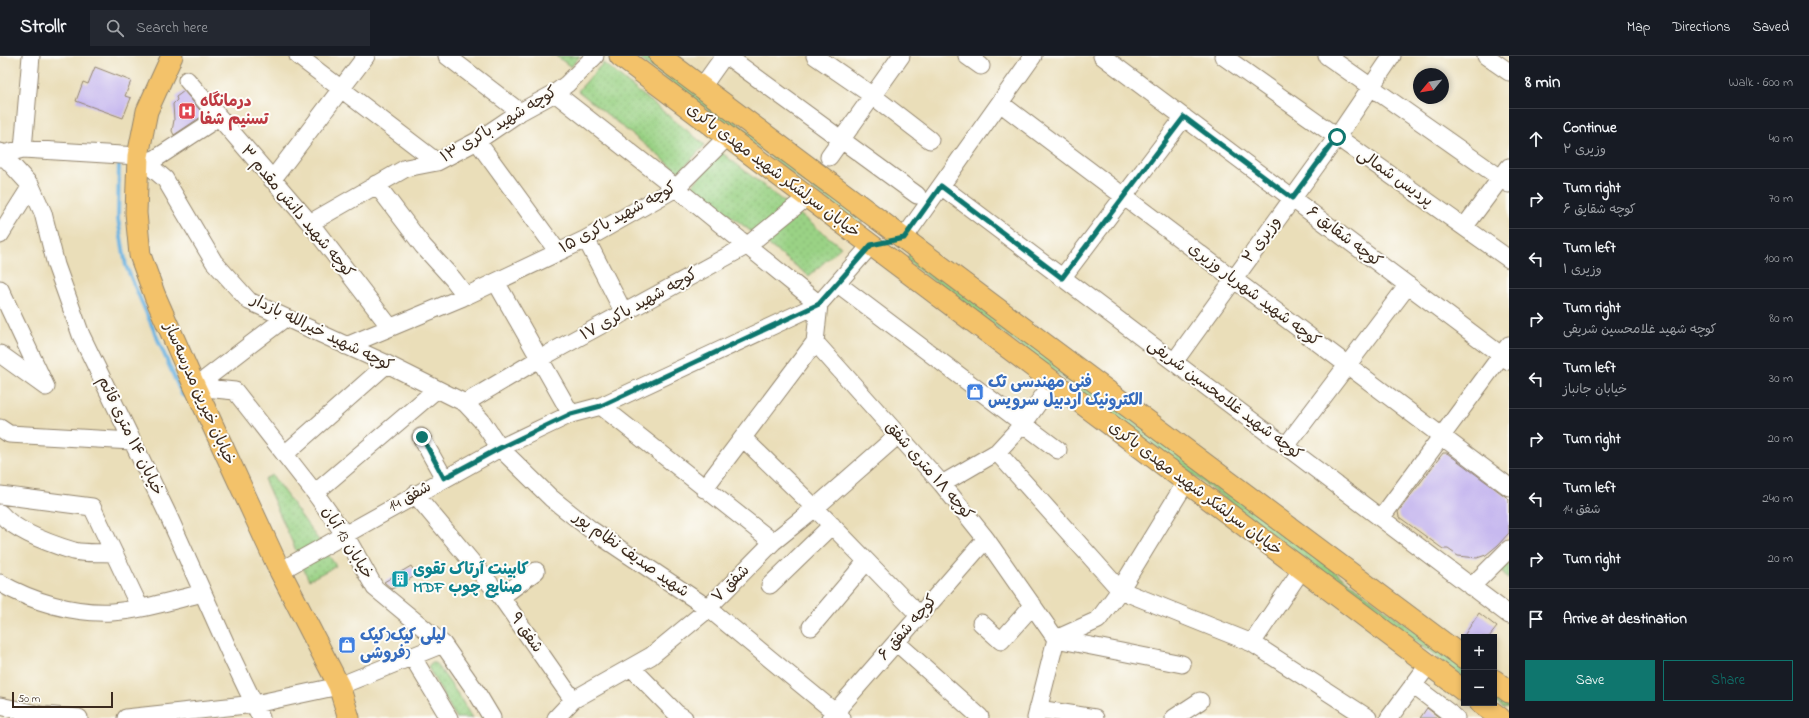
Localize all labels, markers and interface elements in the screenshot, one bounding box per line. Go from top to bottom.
search box [90,10,370,46]
text: Strollr [20,14,66,41]
icon: search [104,17,126,39]
text: Search here [136,17,208,39]
text: Map [1627,17,1650,38]
text: Directions [1672,17,1730,38]
text: Saved [1752,17,1789,38]
north arrow [1413,68,1449,104]
text: 8 min [1525,70,1560,95]
text: Walk · 600 m [1728,73,1793,92]
street label: کوچه شهید باکری ۱۳ [436,80,562,169]
place label: درمانگاه تسنیم شفا [200,90,270,132]
street label: خیابان سرلشکر شهید مهدی باکری [681,98,865,244]
hospital icon: درمانگاه تسنیم شفا [177,101,197,121]
text: Continue [1563,117,1617,139]
route start [1328,128,1346,146]
icon: ahead [1525,128,1547,150]
text: 40 m [1769,129,1793,148]
street label: کوچه شهید دانش مقدم ۳ [234,140,360,284]
text: وزیری ۲ [1563,140,1606,159]
street label: پردیس شمالی [1352,143,1438,213]
street label: کوچه شهید باکری ۱۵ [555,176,681,260]
text: Turn right [1563,177,1621,199]
icon: right [1525,188,1547,210]
text: 70 m [1769,189,1793,208]
street label: کوچه شقایق ۶ [1301,200,1387,274]
text: کوچه شقایق ۶ [1563,200,1636,219]
street label: وزیری ۲ [1237,212,1287,268]
street label: کوچه شهید شهریار وزیری [1183,237,1325,353]
text: Turn left [1563,237,1616,259]
icon: left [1525,248,1547,270]
text: 100 m [1764,249,1793,268]
text: وزیری ۱ [1563,260,1602,279]
street label: کوچه شهید باکری ۱۷ [576,263,702,347]
street label: کوچه شهید خیرالله بازدار [245,287,397,378]
text: Turn right [1563,297,1621,319]
icon: right [1525,308,1547,330]
text: 80 m [1769,309,1793,328]
street label: خیابان خیرین مدرسه‌ساز [156,317,241,469]
text: کوچه شهید غلامحسین شریفی [1563,320,1717,339]
street label: کوچه شهید غلامحسین شریفی [1142,334,1308,467]
text: Turn left [1563,357,1616,379]
icon: left [1525,368,1547,390]
text: 30 m [1769,369,1793,388]
place label: فنی مهندسی تک الکترونیک اردبیل سرویس [988,371,1143,413]
street label: خیابان ۱۴ متری قائم [91,372,169,500]
text: خیابان جانباز [1563,380,1627,399]
shop icon: فنی مهندسی تک الکترونیک اردبیل سرویس [965,382,985,402]
street label: کوچه ۱۸ متری شفق [879,416,979,526]
street label: خیابان سرلشکر شهید مهدی باکری [1103,416,1287,562]
route end [413,428,431,446]
icon: right [1525,428,1547,450]
text: Turn right [1563,428,1621,450]
text: 20 m [1768,429,1793,448]
street label: شفق 14 [384,475,436,519]
text: Turn left [1563,477,1616,499]
icon: left [1525,488,1547,510]
text: 240 m [1762,489,1793,508]
text: شفق 14 [1563,500,1600,519]
street label: خیابان 13 آبان [315,502,379,584]
street label: شهید صدیف نظام پور [567,505,694,604]
icon: right [1525,548,1547,570]
text: Turn right [1563,548,1621,570]
text: 20 m [1768,549,1793,568]
place label: کابینت آرتاک تقوی MDF صنایع چوب [413,558,529,600]
street label: شفق ۷ [706,559,756,609]
building icon: کابینت آرتاک تقوی MDF صنایع چوب [390,569,410,589]
street label: کوچه شفق ۶ [872,590,944,666]
street label: شفق ۹ [503,608,549,658]
icon: arrive [1525,608,1547,630]
text: Arrive at destination [1563,608,1687,630]
place label: لیلی کیک(کیک فروشی) [360,624,446,666]
map controls [1461,634,1497,706]
button: + [1461,634,1497,670]
shop icon: لیلی کیک(کیک فروشی) [337,635,357,655]
button: Save [1525,660,1655,701]
button: Share [1663,660,1793,701]
button: − [1461,670,1497,706]
scale bar [12,690,113,709]
text: 50 m [18,691,40,707]

